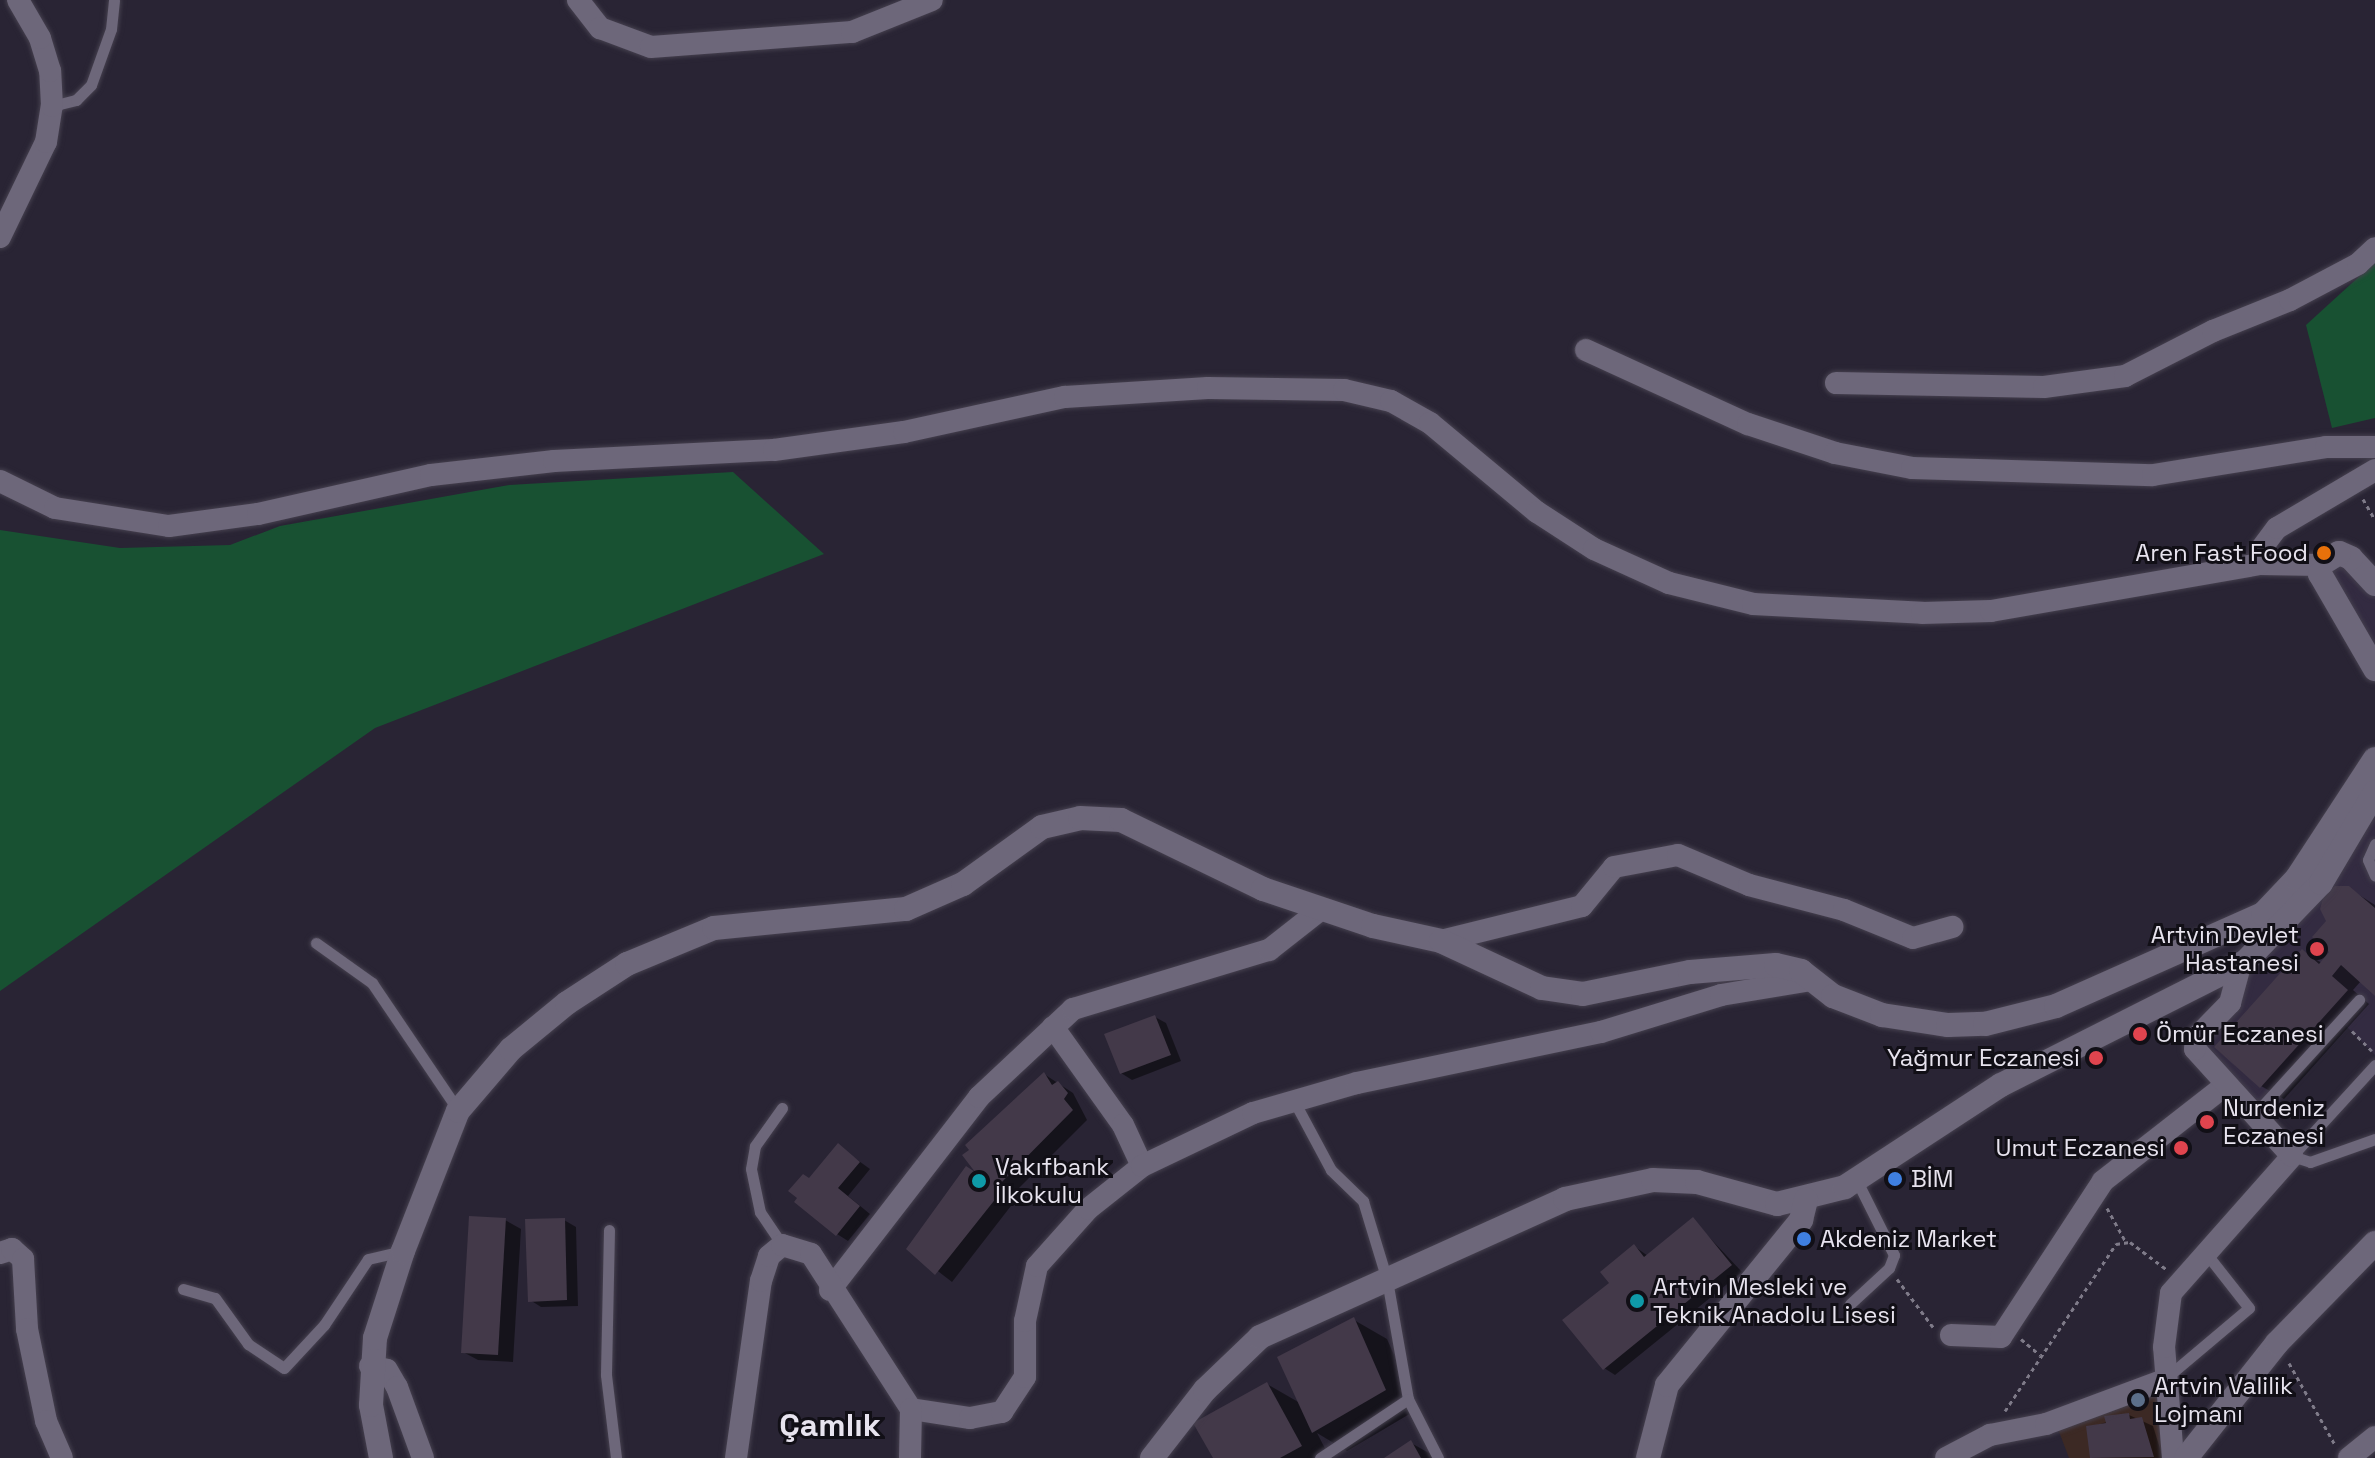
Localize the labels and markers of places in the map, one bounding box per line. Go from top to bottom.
place label: Aren Fast Food [2135,539,2308,567]
marker: Aren Fast Food [2315,544,2333,562]
place label: Artvin Devlet Hastanesi [2151,921,2299,977]
marker: Artvin Devlet Hastanesi [2306,938,2328,960]
place label: Ömür Eczanesi [2156,1020,2324,1048]
marker: Ömür Eczanesi [2131,1025,2149,1043]
place label: Yağmur Eczanesi [1887,1044,2080,1072]
marker: Yağmur Eczanesi [2087,1049,2105,1067]
place label: Nurdeniz Eczanesi [2223,1094,2325,1150]
marker: Nurdeniz Eczanesi [2198,1113,2216,1131]
place label: Umut Eczanesi [1996,1134,2165,1162]
marker: Umut Eczanesi [2172,1139,2190,1157]
place label: Vakıfbank İlkokulu [995,1153,1109,1209]
place label: BİM [1911,1165,1953,1193]
marker: BİM [1886,1170,1904,1188]
marker: Vakıfbank İlkokulu [970,1172,988,1190]
place label: Akdeniz Market [1820,1225,1997,1253]
marker: Akdeniz Market [1795,1230,1813,1248]
place label: Artvin Mesleki ve Teknik Anadolu Lisesi [1653,1273,1896,1329]
marker: Artvin Mesleki ve Teknik Anadolu Lisesi [1628,1292,1646,1310]
place label: Artvin Valilik Lojmanı [2154,1372,2293,1428]
marker: Artvin Valilik Lojmanı [2129,1391,2147,1409]

